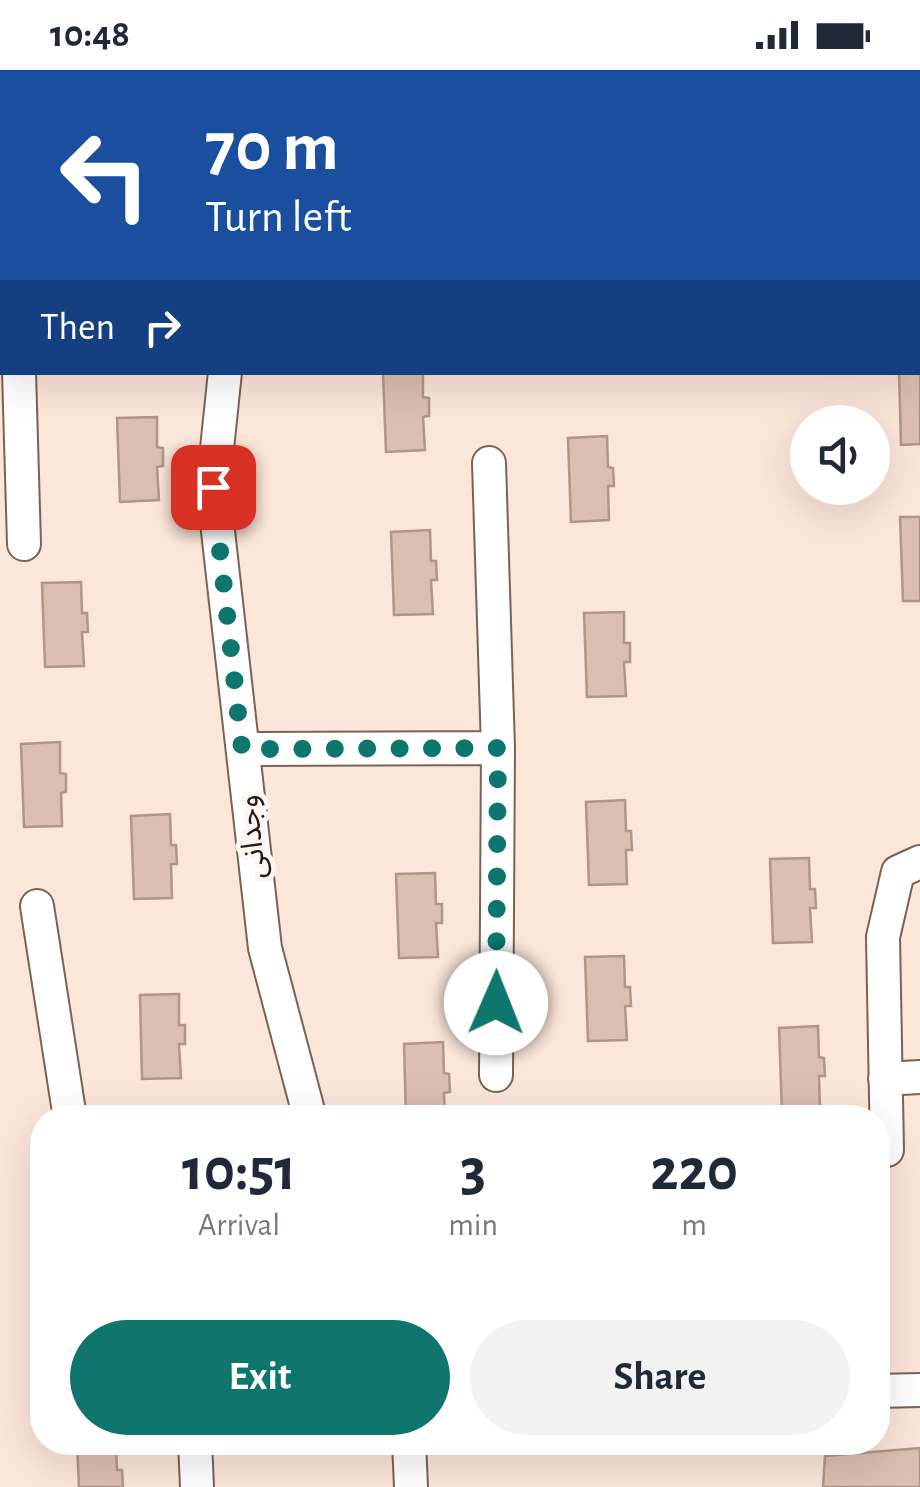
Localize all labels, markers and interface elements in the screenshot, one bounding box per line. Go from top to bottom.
text: 10:48 [50,16,130,54]
icon: left [40,110,170,240]
text: 70 m [205,113,339,183]
text: Turn left [205,195,352,240]
icon: right [135,300,190,355]
text: Then [40,309,115,347]
map controls [790,405,890,505]
button: sound [790,405,890,505]
pin [171,445,256,530]
icon: arrive [186,460,241,515]
street label: وجدانی [233,793,272,881]
position arrow [444,951,548,1055]
text: 10:51 [182,1141,296,1201]
text: 3 [460,1141,486,1201]
text: 220 [650,1141,738,1201]
text: Arrival [198,1209,280,1241]
text: min [448,1209,498,1241]
text: m [681,1209,707,1241]
button: Exit [70,1320,450,1435]
button: Share [470,1320,850,1435]

